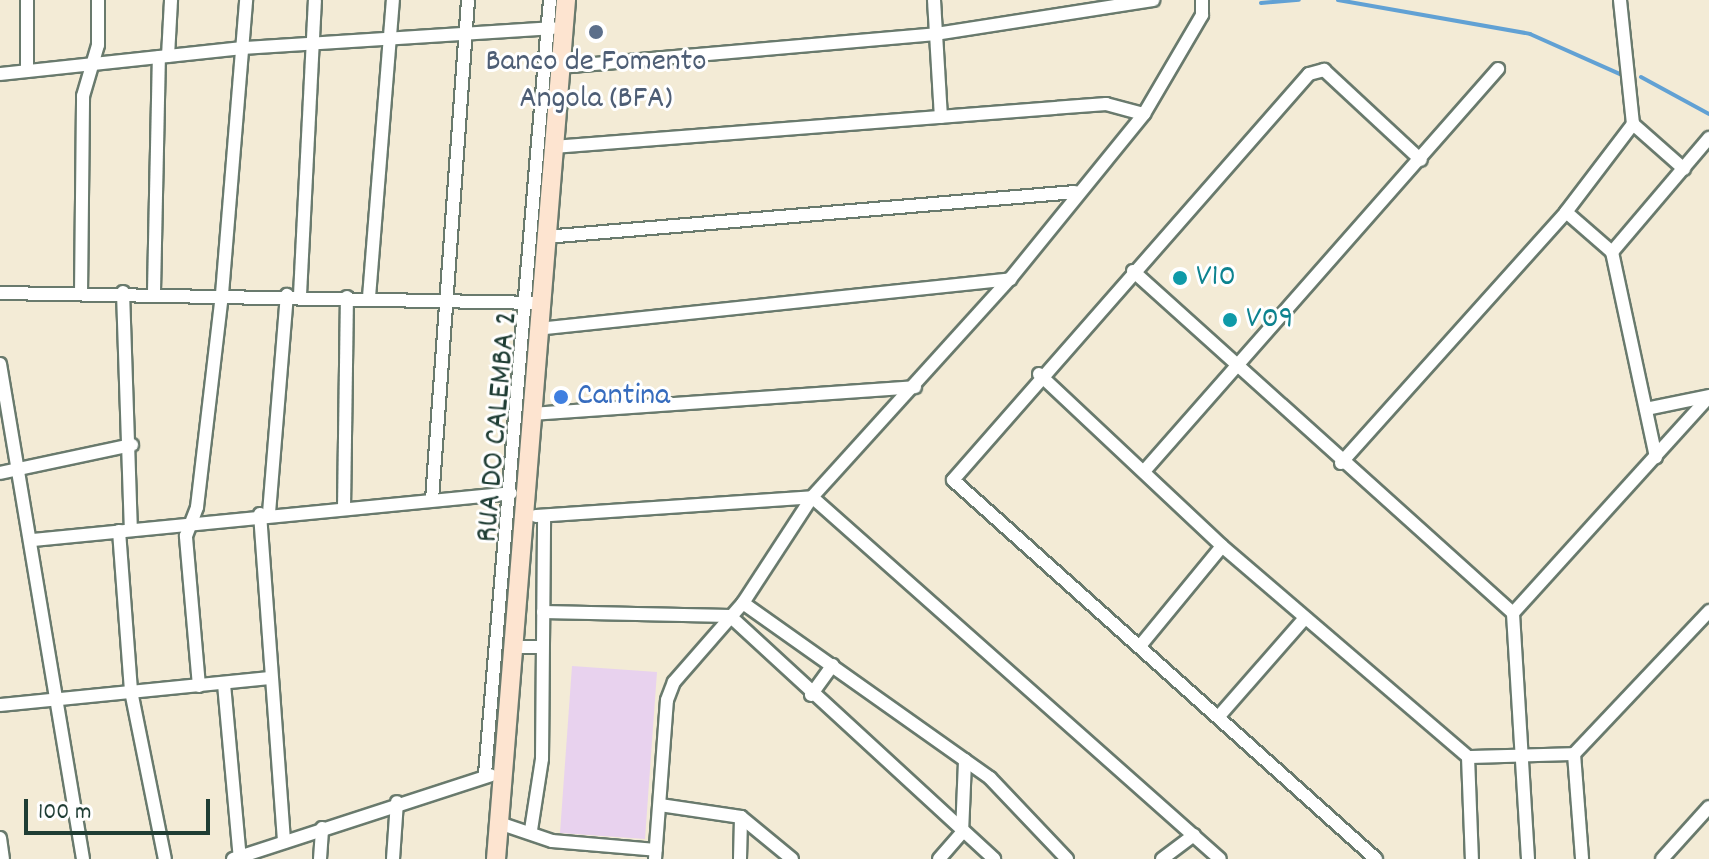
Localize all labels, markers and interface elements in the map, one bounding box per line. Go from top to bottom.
marker: Banco de Fomento Angola (BFA) [587,23,605,41]
place label: Banco de Fomento Angola (BFA) [485,45,707,120]
place label: V10 [1196,259,1236,297]
marker: V10 [1171,269,1189,287]
place label: V09 [1246,301,1293,339]
street label: RUA DO CALEMBA 2 [470,310,528,544]
marker: V09 [1221,311,1239,329]
place label: Cantina [577,378,670,416]
marker: Cantina [552,388,570,406]
scale bar [28,783,214,833]
text: 100 m [38,796,91,830]

